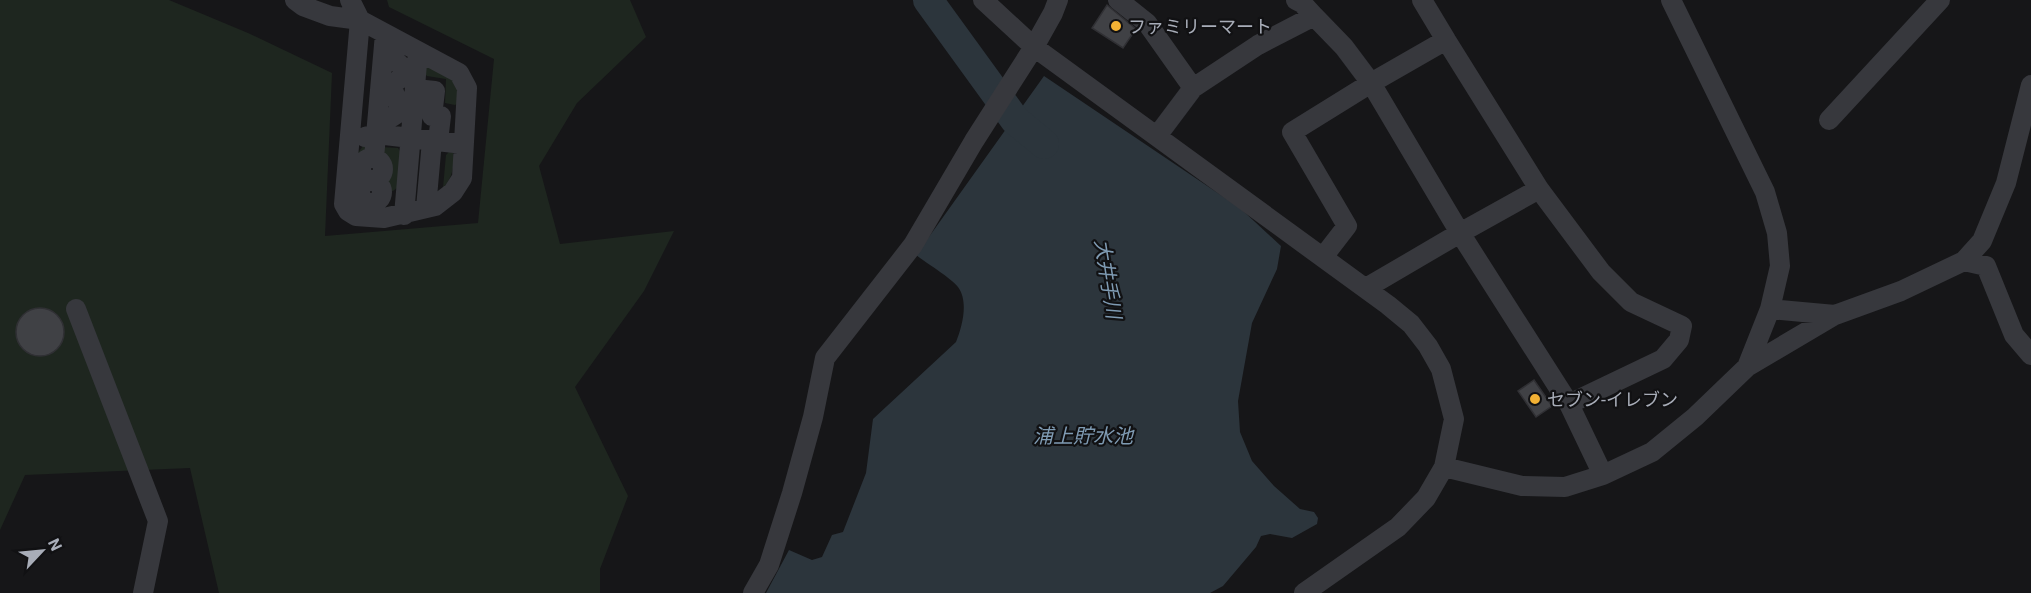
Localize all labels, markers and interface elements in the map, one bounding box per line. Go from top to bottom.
place label: ファミリーマート [1128,16,1272,37]
marker: ファミリーマート [1109,19,1123,33]
water label: 大井手川 [1090,238,1126,322]
place label: セブン-イレブン [1547,389,1678,410]
marker: セブン-イレブン [1528,392,1542,406]
water label: 浦上貯水池 [1033,424,1135,448]
north arrow [12,521,72,581]
text: N [44,535,66,554]

